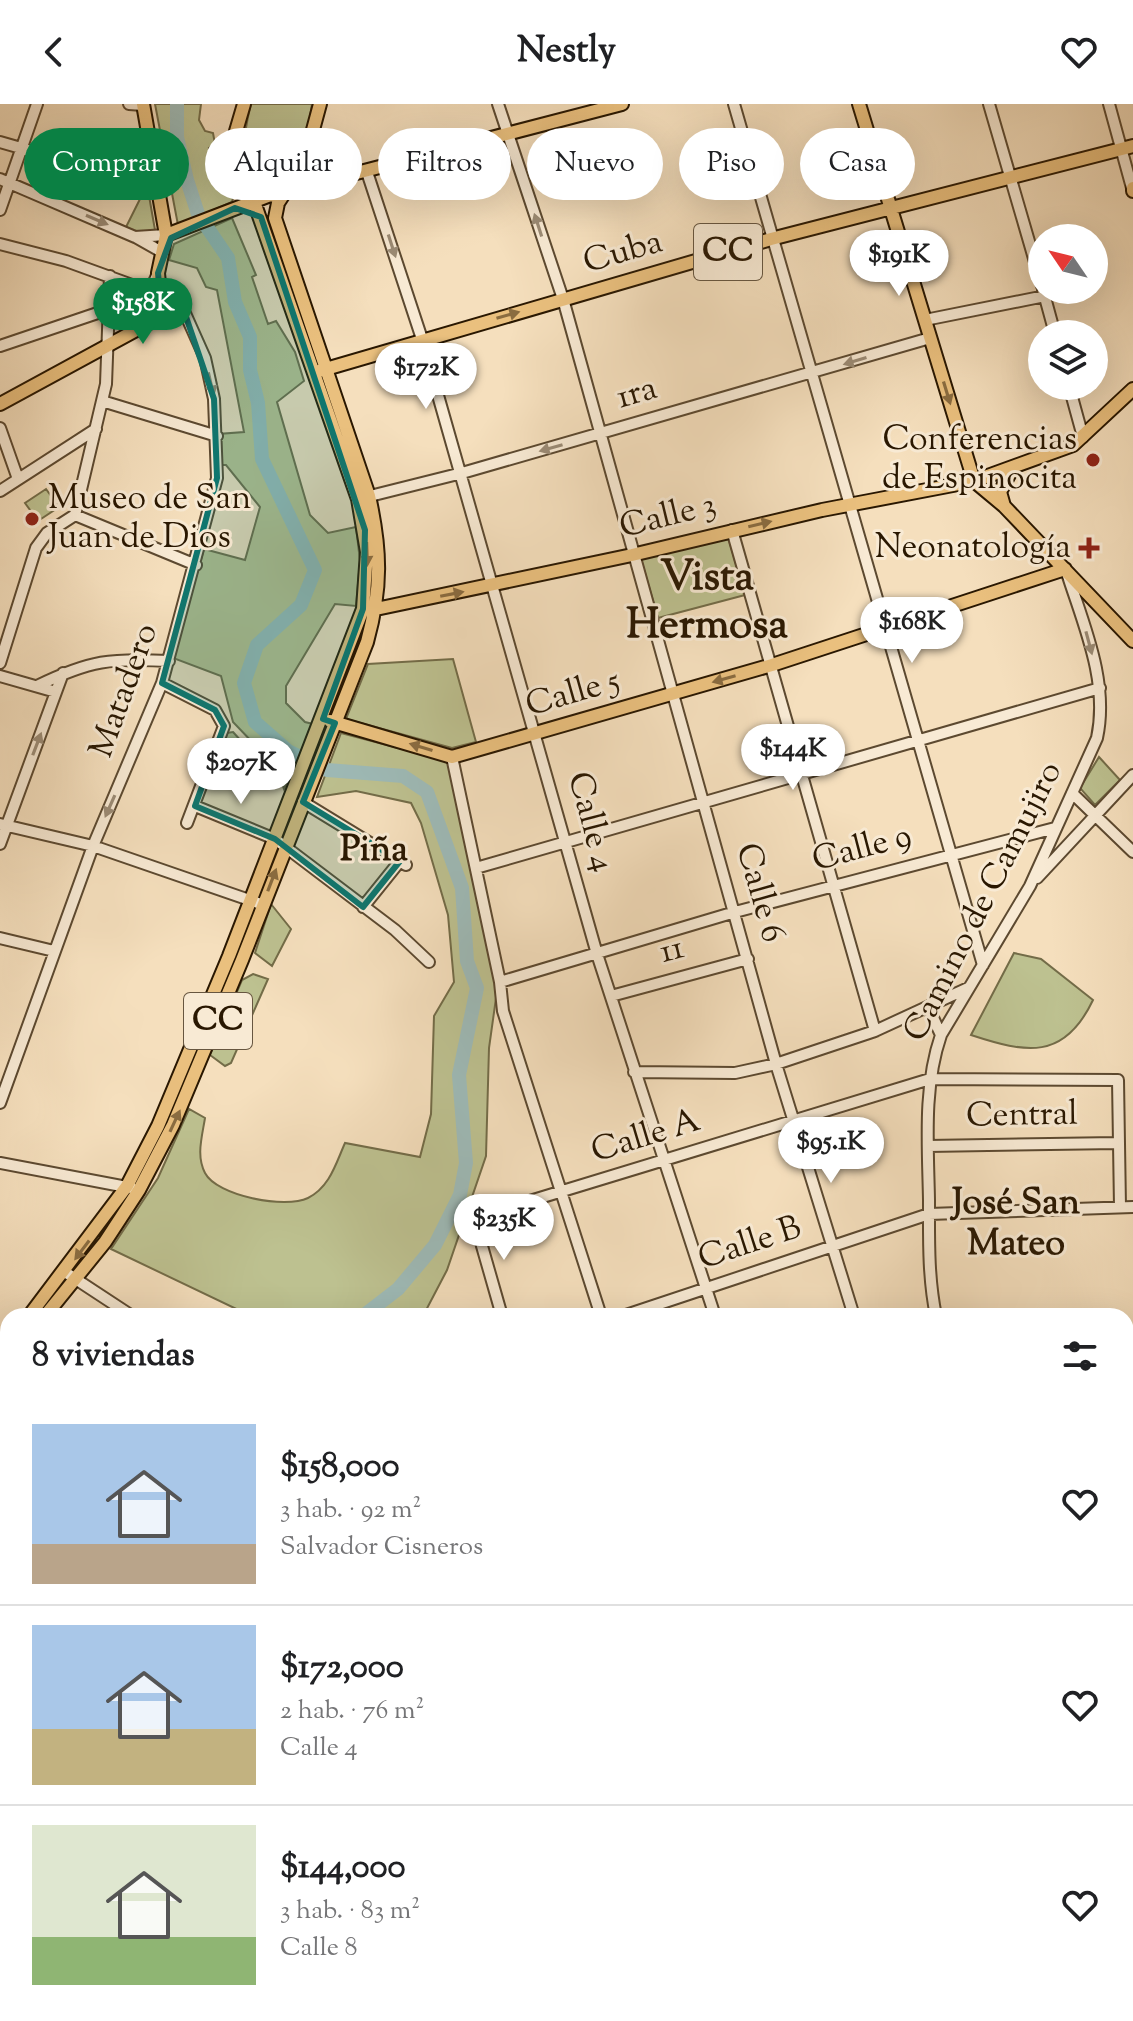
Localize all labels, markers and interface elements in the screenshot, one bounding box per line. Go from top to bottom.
text: Nestly [517,26,616,78]
icon: back [32,30,76,74]
icon: heart [1057,30,1101,74]
chip: Comprar [24,128,189,200]
chip: Alquilar [205,128,362,200]
chip: Filtros [378,128,511,200]
chip: Nuevo [527,128,663,200]
chip: Piso [679,128,784,200]
chip: Casa [800,128,915,200]
one-way arrow [532,213,544,237]
one-way arrow [86,214,109,227]
street label: Cuba [578,218,668,288]
road number: CC [694,224,762,280]
north arrow [1028,224,1108,304]
map controls [1028,224,1108,400]
pin: $191K [843,230,955,298]
one-way arrow [386,234,398,258]
text: $191K [868,237,930,274]
pin: $158K [87,278,199,346]
text: $158K [111,285,175,322]
one-way arrow [496,308,521,320]
button: layers [1028,320,1108,400]
pin: $172K [370,343,482,411]
text: $172K [393,350,459,387]
one-way arrow [843,355,867,368]
street label: 1ra [611,365,663,423]
one-way arrow [205,371,218,396]
one-way arrow [941,381,954,405]
place label: Conferencias de Espinocita [882,416,1077,504]
one-way arrow [539,442,563,455]
marker: Conferencias de Espinocita [1084,451,1102,469]
place label: Museo de San Juan de Dios [46,475,251,563]
street label: Calle 3 [614,481,722,553]
marker: Museo de San Juan de Dios [23,510,41,528]
one-way arrow [748,517,773,530]
place label: Neonatología [875,524,1071,573]
marker: Neonatología [1078,537,1100,559]
one-way arrow [360,542,373,567]
district label: Vista Hermosa [626,549,788,657]
one-way arrow [440,587,465,600]
pin: $168K [856,597,968,665]
text: $168K [878,604,946,641]
street label: Matadero [78,617,172,765]
one-way arrow [1083,632,1096,656]
street label: Calle 5 [520,657,626,731]
one-way arrow [712,673,737,685]
pin: $144K [737,724,849,792]
text: $144K [759,731,827,768]
one-way arrow [31,732,44,756]
pin: $207K [185,738,297,806]
one-way arrow [409,740,433,753]
text: $207K [205,745,277,782]
street label: Camino de Camujiro [892,754,1076,1050]
street label: Calle 4 [553,767,627,877]
one-way arrow [104,794,117,818]
street label: Calle 9 [807,812,917,886]
district label: Piña [340,825,408,877]
street label: Calle 6 [721,838,797,948]
one-way arrow [266,868,279,892]
street label: 11 [654,924,690,978]
road number: CC [184,993,252,1049]
street label: Central [966,1091,1078,1141]
street label: Calle A [585,1097,707,1177]
one-way arrow [168,1109,181,1132]
pin: $95.1K [766,1117,896,1185]
text: $95.1K [796,1124,866,1161]
district label: José San Mateo [949,1178,1081,1271]
pin: $235K [448,1194,560,1262]
text: $235K [472,1201,536,1238]
street label: Calle B [692,1204,808,1284]
one-way arrow [74,1240,90,1260]
text: 8 viviendas [32,1332,195,1381]
icon: filters [1058,1334,1102,1378]
text: $158,000 [280,1443,399,1492]
icon: home [96,1456,192,1552]
icon: heart [1058,1482,1102,1526]
text: 3 hab. · 92 m² [280,1492,421,1529]
text: Salvador Cisneros [280,1529,483,1566]
text: $172,000 [280,1644,404,1693]
icon: home [96,1657,192,1753]
icon: heart [1058,1683,1102,1727]
text: 2 hab. · 76 m² [280,1693,424,1730]
text: Calle 4 [280,1730,358,1767]
text: $144,000 [280,1844,405,1893]
icon: home [96,1857,192,1953]
icon: heart [1058,1883,1102,1927]
text: 3 hab. · 83 m² [280,1893,420,1930]
text: Calle 8 [280,1930,357,1967]

